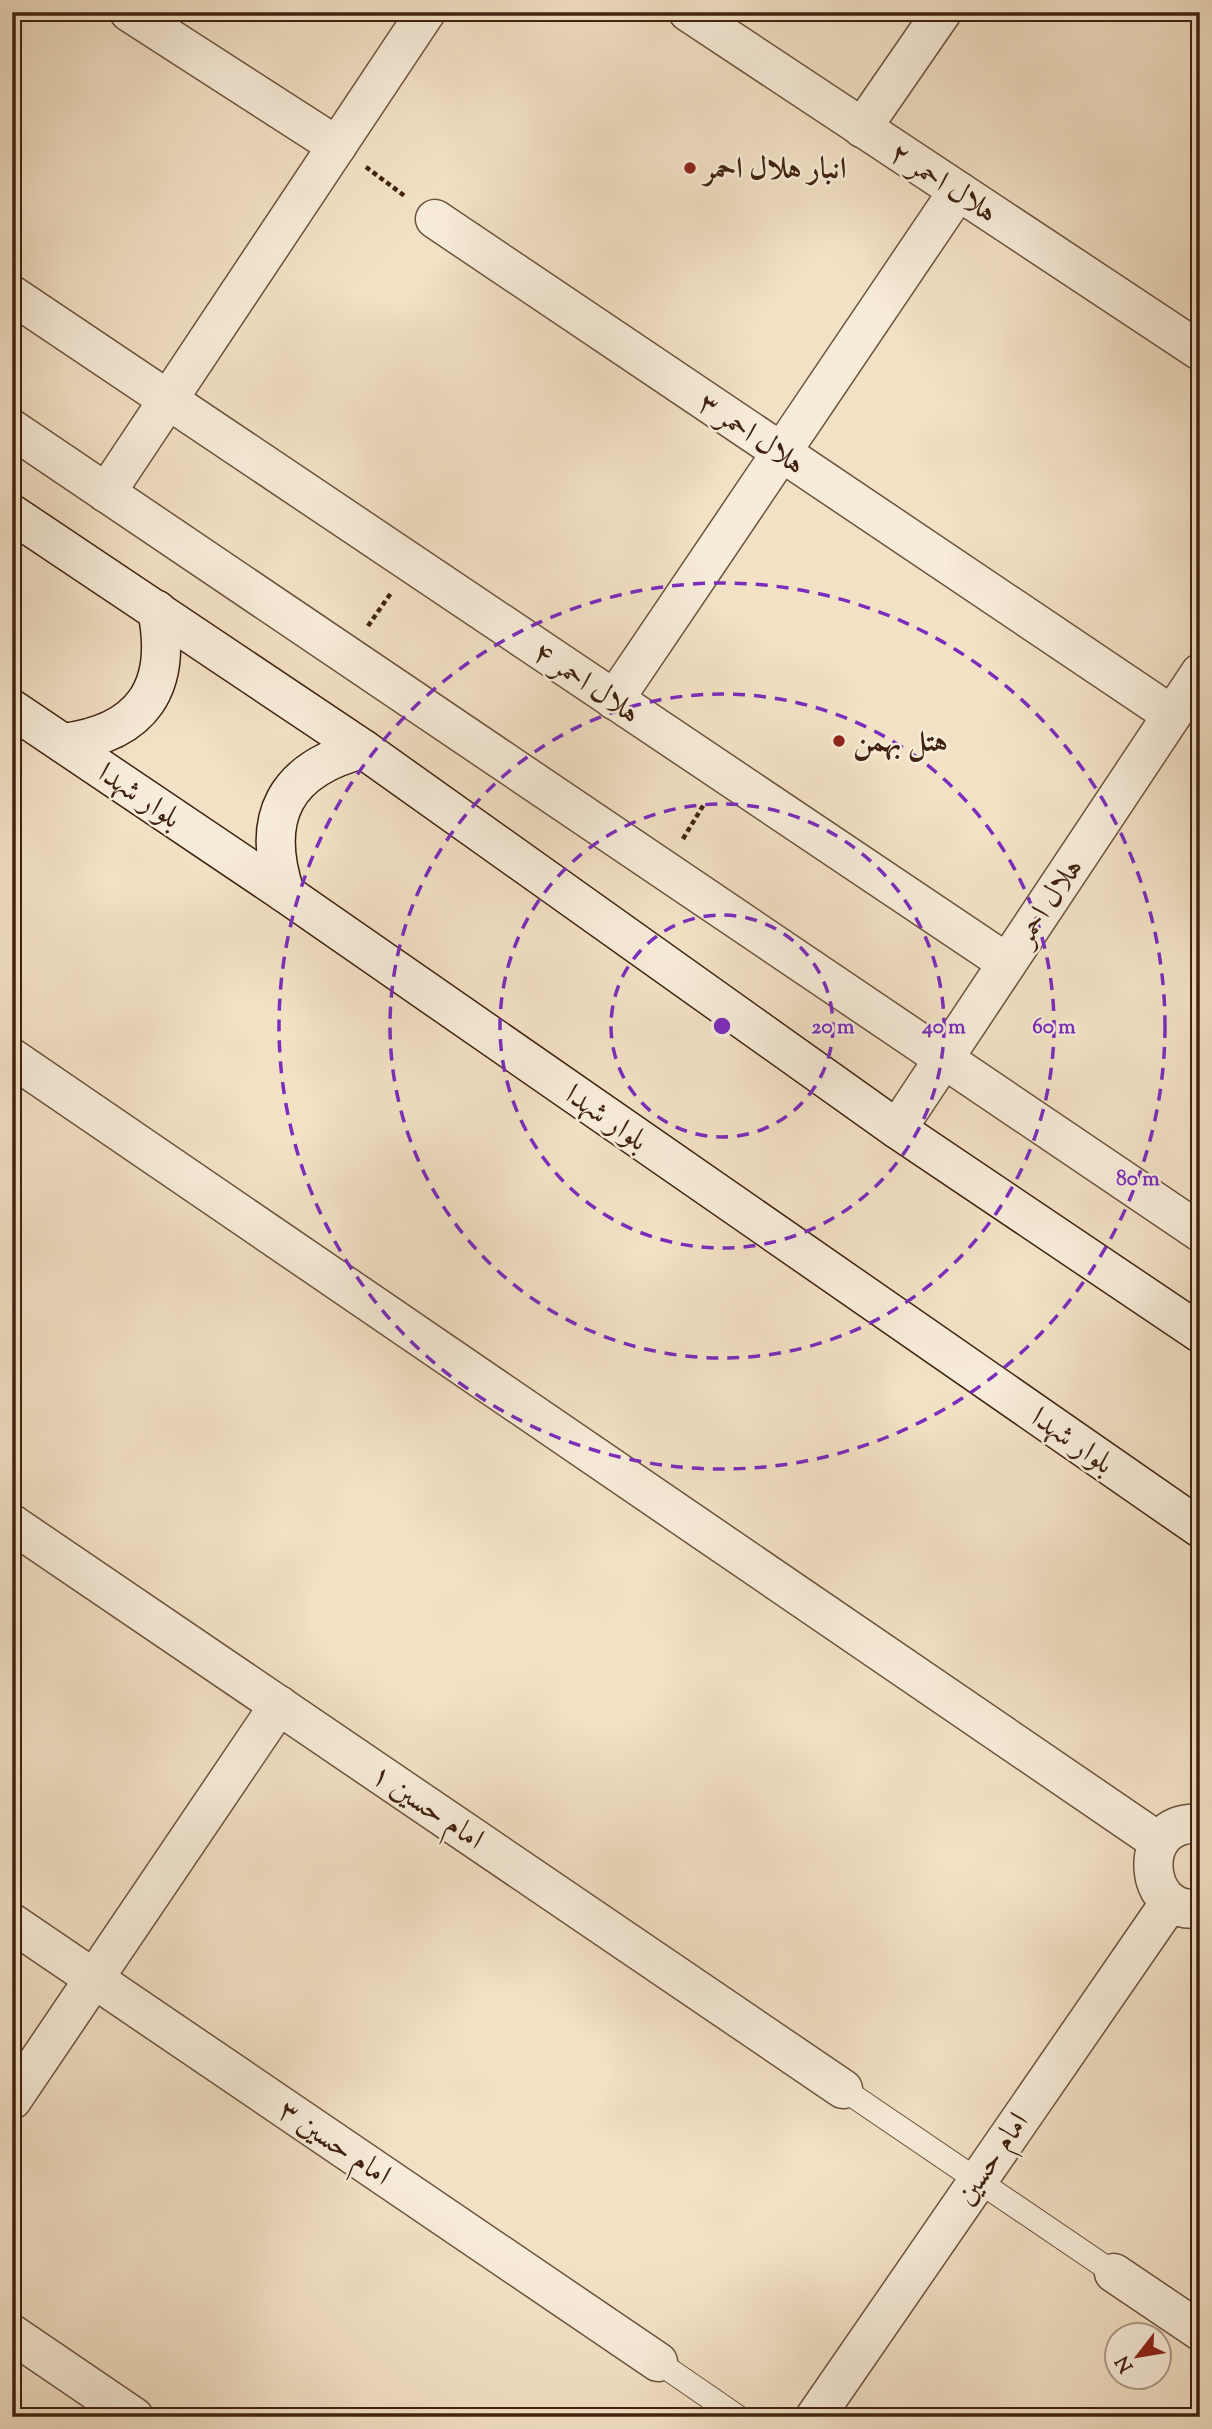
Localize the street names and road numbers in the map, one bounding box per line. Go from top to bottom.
street label: هلال احمر ۲ [880,133,1005,235]
street label: هلال احمر ۳ [688,383,813,487]
street label: هلال احمر ۴ [523,632,648,736]
street label: بلوار شهدا [88,753,189,841]
street label: هلال احمر [1003,850,1095,957]
street label: بلوار شهدا [555,1075,656,1163]
street label: بلوار شهدا [1021,1398,1122,1486]
street label: امام حسین ۱ [360,1754,492,1863]
street label: امام حسین ۳ [267,2090,399,2199]
street label: امام حسین [945,2104,1042,2216]

